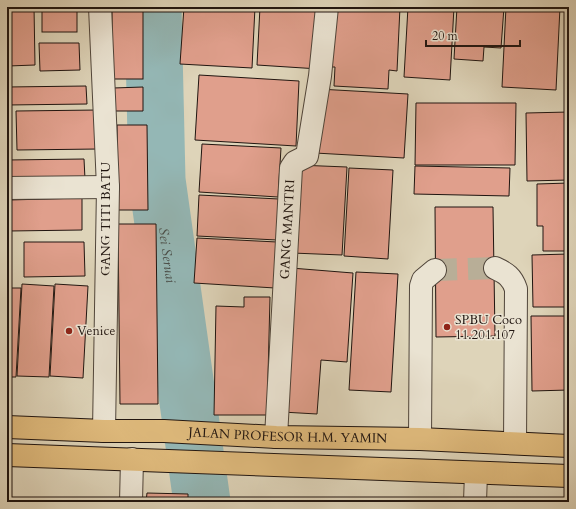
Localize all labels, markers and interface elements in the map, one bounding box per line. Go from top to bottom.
scale bar [426,22,520,48]
text: 20 m [432,28,459,44]
street label: GANG TITI BATU [97,162,115,276]
street label: GANG MANTRI [276,179,299,280]
water label: Sei Seruai [154,226,181,284]
place label: SPBU Coco 11.201.107 [455,311,522,344]
place label: Venice [77,322,115,340]
marker: SPBU Coco 11.201.107 [442,322,452,332]
marker: Venice [64,326,74,336]
street label: JALAN PROFESOR H.M. YAMIN [186,423,387,448]

